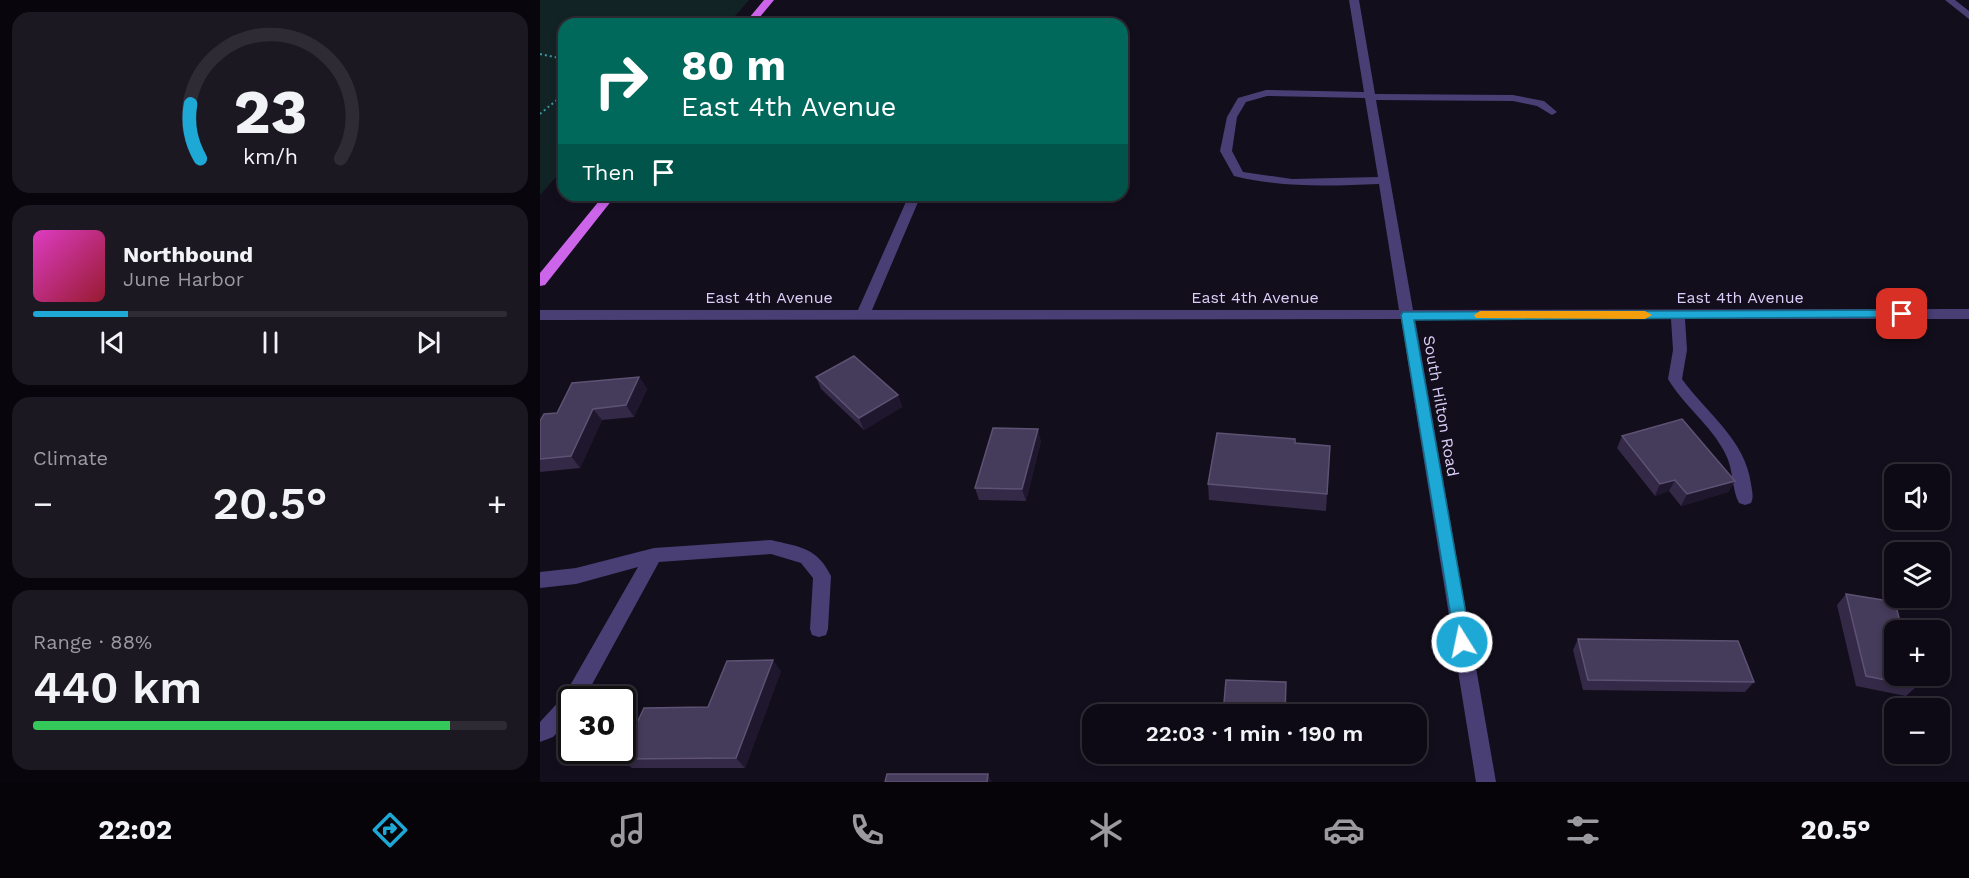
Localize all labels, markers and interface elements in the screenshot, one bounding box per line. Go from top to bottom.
text: 80 m [681,41,786,90]
icon: right [582,42,660,120]
text: 23 [233,75,307,148]
text: East 4th Avenue [681,91,896,123]
text: km/h [242,145,298,170]
icon: arrive [647,156,680,189]
text: Then [582,160,635,185]
text: Northbound [123,242,253,267]
text: June Harbor [123,267,244,291]
street label: East 4th Avenue [705,288,833,307]
street label: East 4th Avenue [1191,288,1319,307]
street label: East 4th Avenue [1676,288,1804,307]
pin [1876,288,1927,339]
icon: arrive [1885,297,1918,330]
icon: previous [96,326,129,359]
icon: pause [254,326,287,359]
icon: next [412,326,445,359]
street label: South Hilton Road [1419,334,1463,478]
text: Climate [33,446,108,470]
map controls [1884,464,1950,764]
button: sound [1884,464,1950,530]
text: 20.5° [212,477,328,530]
text: − [33,484,53,523]
text: + [487,484,507,523]
button: layers [1884,542,1950,608]
position arrow [1430,610,1494,674]
button: + [1884,620,1950,686]
text: Range · 88% [33,630,152,654]
text: 440 km [33,661,202,714]
speed limit sign: 30 [558,686,636,764]
button: − [1884,698,1950,764]
text: 22:03 · 1 min · 190 m [1146,721,1363,746]
icon: directions [369,809,411,851]
icon: music [607,809,649,851]
icon: phone [846,809,888,851]
icon: climate [1085,809,1127,851]
icon: car [1323,809,1365,851]
icon: filters [1562,809,1604,851]
text: 22:02 [98,814,172,846]
text: 20.5° [1801,814,1871,846]

